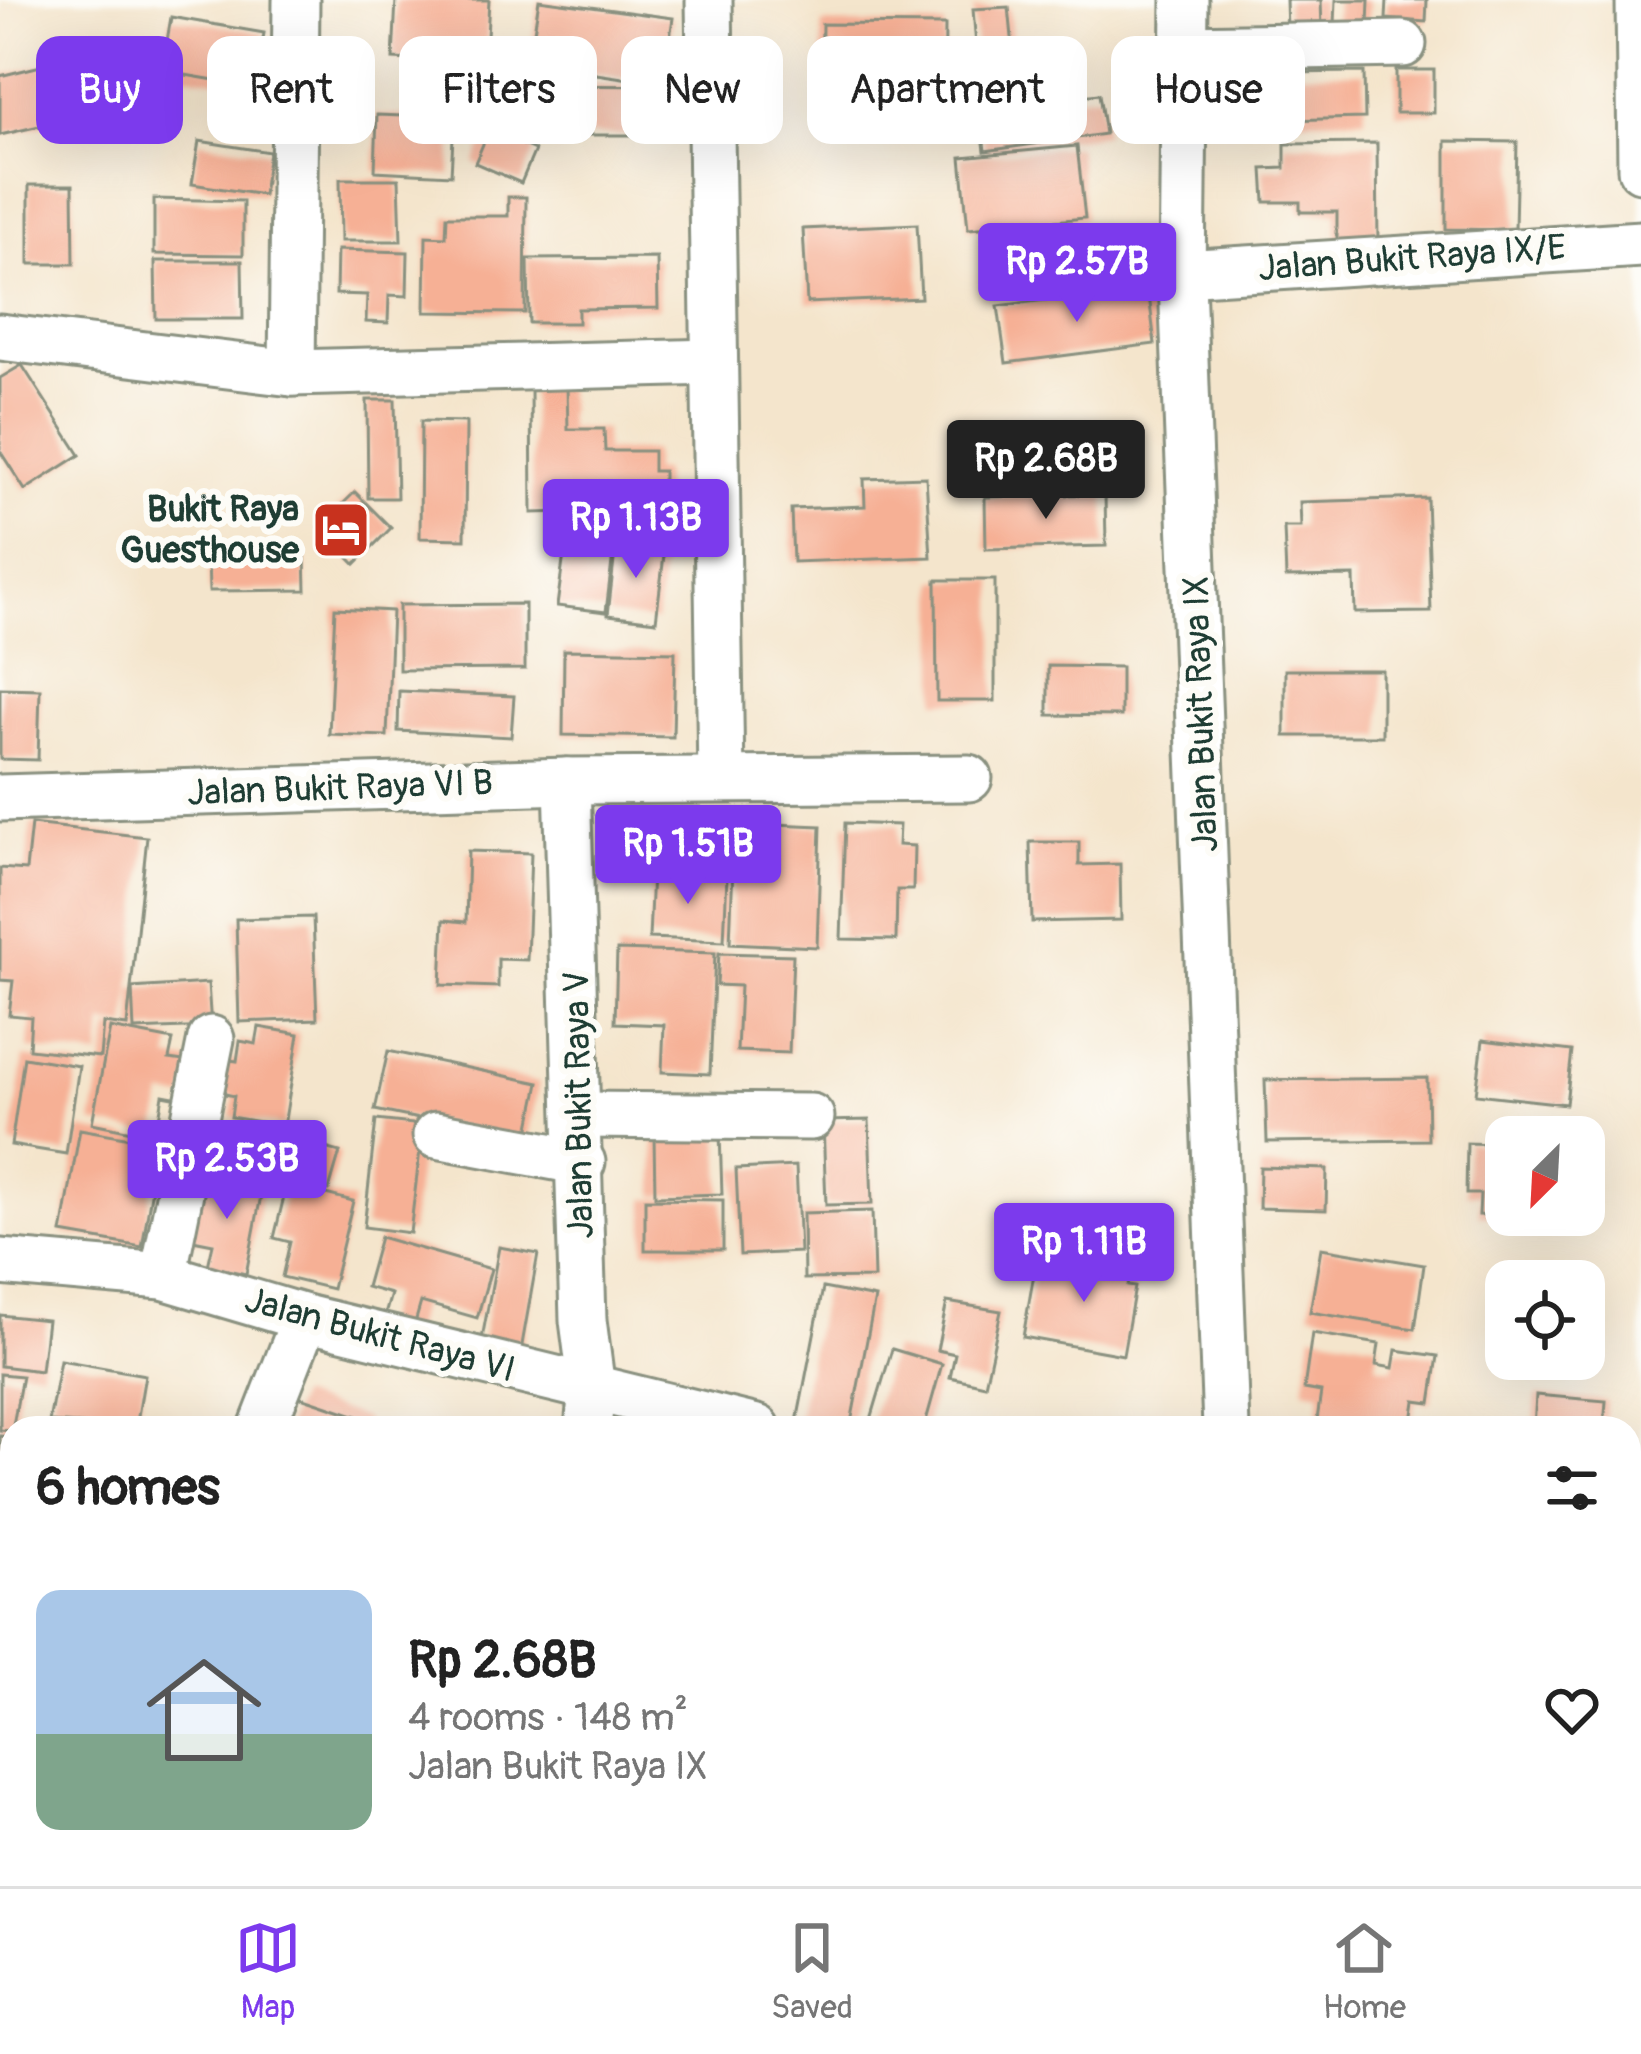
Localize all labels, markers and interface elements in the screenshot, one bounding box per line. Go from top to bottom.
chip: Buy [36,36,183,144]
chip: Rent [207,36,375,144]
chip: Filters [399,36,597,144]
chip: New [621,36,783,144]
chip: Apartment [807,36,1087,144]
chip: House [1111,36,1305,144]
pin: Rp 2.57B [953,223,1201,325]
street label: Jalan Bukit Raya IX/E [1257,225,1567,291]
text: Rp 2.57B [1005,237,1149,286]
pin: Rp 2.68B [922,420,1170,522]
text: Rp 2.68B [974,434,1118,483]
pin: Rp 1.13B [512,479,760,581]
place label: Bukit Raya Guesthouse [121,487,300,573]
text: Rp 1.13B [570,493,702,542]
hotel icon: Bukit Raya Guesthouse [310,499,372,561]
street label: Jalan Bukit Raya IX [1174,575,1228,853]
street label: Jalan Bukit Raya VI B [186,760,494,816]
pin: Rp 1.51B [564,805,812,907]
text: Rp 1.51B [622,819,754,868]
street label: Jalan Bukit Raya V [554,971,604,1239]
north arrow [1485,1116,1605,1236]
map controls [1485,1116,1605,1380]
pin: Rp 2.53B [103,1120,351,1222]
text: Rp 2.53B [155,1134,299,1183]
pin: Rp 1.11B [960,1203,1208,1305]
text: Rp 1.11B [1021,1217,1147,1266]
button: locate [1485,1260,1605,1380]
street label: Jalan Bukit Raya VI [240,1277,520,1393]
icon: filters [1539,1455,1605,1521]
text: 6 homes [36,1456,220,1520]
text: Rp 2.68B [408,1629,597,1693]
icon: home [132,1638,276,1782]
icon: heart [1539,1677,1605,1743]
text: 4 rooms · 148 m² [408,1693,688,1742]
text: Jalan Bukit Raya IX [408,1742,708,1791]
tab: Map [235,1915,301,2028]
tab: Saved [771,1915,853,2028]
tab: Home [1323,1915,1406,2028]

